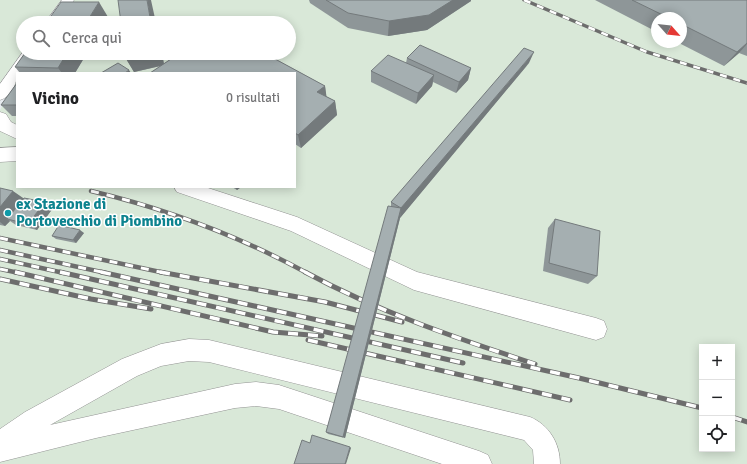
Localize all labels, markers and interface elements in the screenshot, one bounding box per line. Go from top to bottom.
north arrow [651,12,687,48]
search box [16,16,296,60]
icon: search [30,27,52,49]
text: Cerca qui [62,29,122,47]
text: Vicino [32,88,79,109]
text: 0 risultati [226,90,280,106]
place label: ex Stazione di Portovecchio di Piombino [16,195,182,230]
marker: ex Stazione di Portovecchio di Piombino [3,208,13,218]
map controls [699,344,735,452]
button: + [699,344,735,380]
button: − [699,380,735,416]
button: locate [699,416,735,452]

